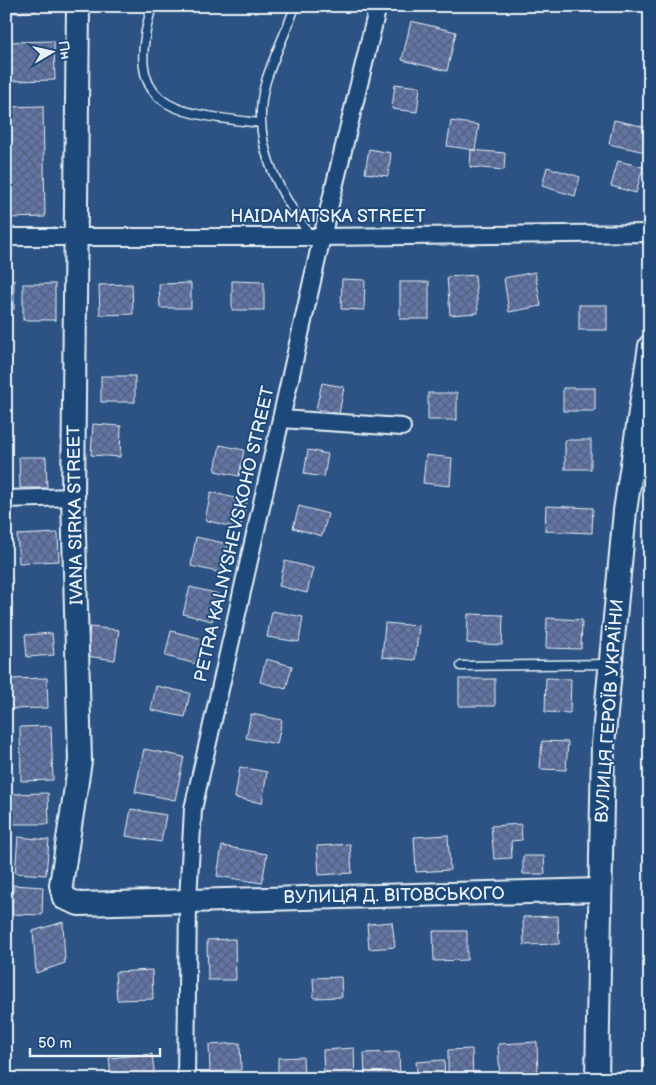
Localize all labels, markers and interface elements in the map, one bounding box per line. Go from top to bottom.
north arrow [28,28,78,78]
text: Пн [54,39,74,61]
street label: HAIDAMATSKA STREET [230,206,426,227]
street label: PETRA KALNYSHEVSKOHO STREET [190,384,279,684]
street label: IVANA SIRKA STREET [63,424,88,605]
street label: ВУЛИЦЯ ГЕРОЇВ УКРАЇНИ [590,598,628,824]
street label: ВУЛИЦЯ Д. ВІТОВСЬКОГО [283,883,505,908]
scale bar [30,1025,160,1057]
text: 50 m [38,1034,72,1053]

